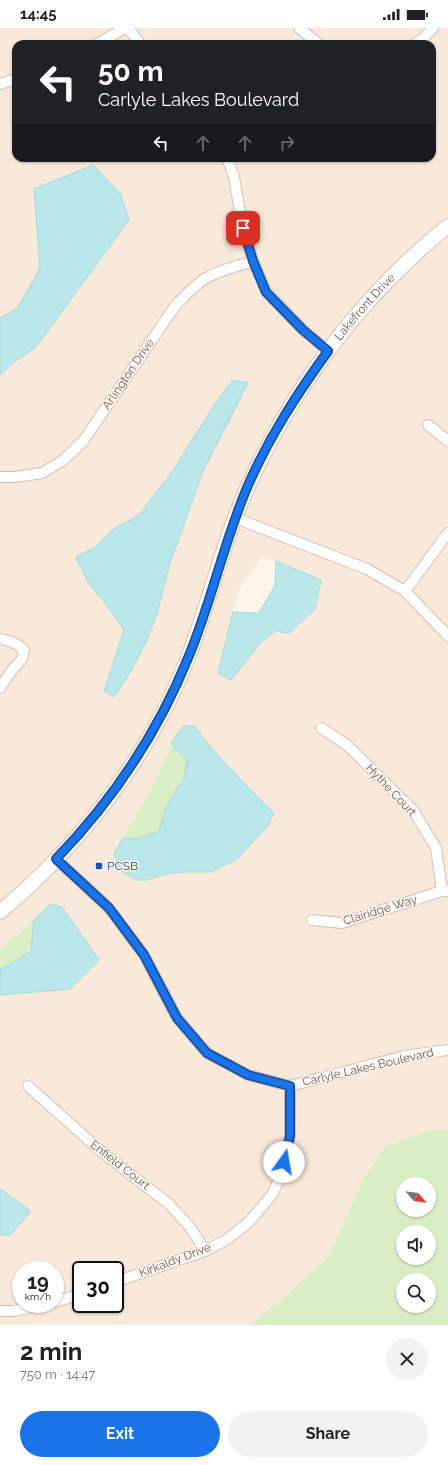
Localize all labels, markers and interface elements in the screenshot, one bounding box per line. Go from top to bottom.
text: 14:45 [20,5,57,23]
text: 50 m [98,55,164,88]
icon: left [32,56,84,108]
text: Carlyle Lakes Boulevard [98,89,299,110]
icon: left [150,132,172,154]
icon: ahead [192,132,214,154]
icon: ahead [234,132,256,154]
icon: right [276,132,298,154]
pin [226,211,260,245]
icon: arrive [232,217,254,239]
street label: Lakefront Drive [332,271,398,343]
street label: Arlington Drive [99,336,157,412]
street label: Hythe Court [363,761,419,819]
place label: PCSB [107,859,138,873]
marker: PCSB [94,861,104,871]
street label: Clairidge Way [341,892,419,928]
street label: Carlyle Lakes Boulevard [301,1045,435,1089]
street label: Enfield Court [87,1137,153,1193]
position arrow [263,1141,305,1183]
north arrow [396,1177,436,1217]
map controls [396,1177,436,1313]
button: sound [396,1225,436,1265]
street label: Kirkaldy Drive [137,1240,213,1280]
speed limit sign: 30 [72,1261,124,1313]
text: 19 [27,1270,49,1294]
button: search [396,1273,436,1313]
text: km/h [25,1291,51,1302]
text: 2 min [20,1337,82,1366]
button: close [386,1338,428,1380]
text: 750 m · 14:47 [20,1367,95,1382]
button: Exit [20,1411,220,1457]
button: Share [228,1411,428,1457]

